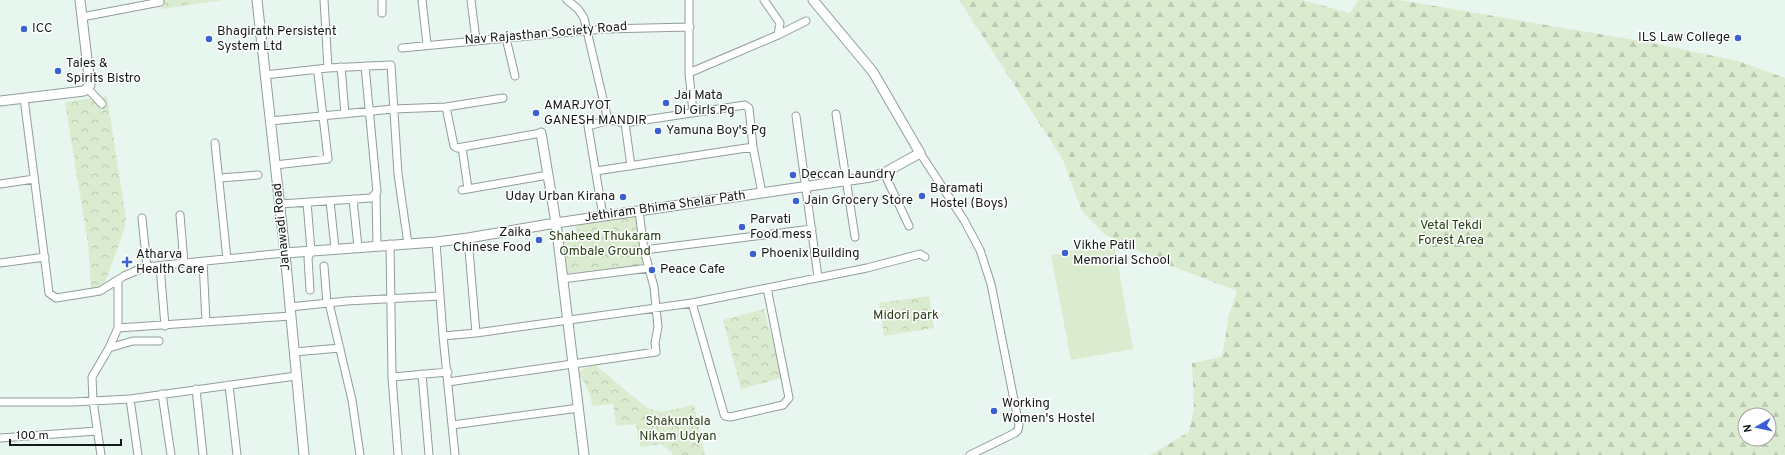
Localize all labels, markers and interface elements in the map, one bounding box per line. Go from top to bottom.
street label: Nav Rajasthan Society Road [464,19,628,49]
place label: ICC [32,21,52,37]
marker: ICC [19,24,29,34]
place label: Bhagirath Persistent System Ltd [217,24,337,55]
place label: ILS Law College [1638,30,1730,46]
marker: ILS Law College [1733,33,1743,43]
marker: Bhagirath Persistent System Ltd [204,34,214,44]
place label: Tales & Spirits Bistro [66,56,141,87]
marker: Tales & Spirits Bistro [53,66,63,76]
place label: Jai Mata Di Girls Pg [674,88,735,119]
place label: AMARJYOT GANESH MANDIR [544,98,647,129]
marker: Jai Mata Di Girls Pg [661,98,671,108]
marker: AMARJYOT GANESH MANDIR [531,108,541,118]
place label: Yamuna Boy's Pg [666,123,766,139]
marker: Yamuna Boy's Pg [653,126,663,136]
place label: Deccan Laundry [801,167,896,183]
marker: Deccan Laundry [788,170,798,180]
place label: Baramati Hostel (Boys) [930,181,1008,212]
street label: Janawadi Road [269,182,295,272]
street label: Jethiram Bhima Shelar Path [583,188,747,226]
place label: Uday Urban Kirana [505,189,615,205]
marker: Baramati Hostel (Boys) [917,191,927,201]
marker: Uday Urban Kirana [618,192,628,202]
place label: Jain Grocery Store [804,193,913,209]
marker: Jain Grocery Store [791,196,801,206]
place label: Parvati Food mess [750,212,812,243]
park label: Vetal Tekdi Forest Area [1418,218,1484,249]
marker: Parvati Food mess [737,222,747,232]
place label: Zaika Chinese Food [453,225,531,256]
park label: Shaheed Thukaram Ombale Ground [549,229,661,260]
marker: Zaika Chinese Food [534,235,544,245]
place label: Vikhe Patil Memorial School [1073,238,1170,269]
place label: Phoenix Building [761,246,860,262]
place label: Atharva Health Care [136,247,204,278]
marker: Vikhe Patil Memorial School [1060,248,1070,258]
marker: Phoenix Building [748,249,758,259]
marker: Atharva Health Care [121,256,133,268]
place label: Peace Cafe [660,262,725,278]
marker: Peace Cafe [647,265,657,275]
park label: Midori park [873,308,939,324]
place label: Working Women's Hostel [1002,396,1095,427]
marker: Working Women's Hostel [989,406,999,416]
north arrow [1737,407,1777,447]
park label: Shakuntala Nikam Udyan [639,414,717,445]
scale bar [10,421,121,447]
text: N [1741,423,1756,433]
text: 100 m [16,428,49,444]

